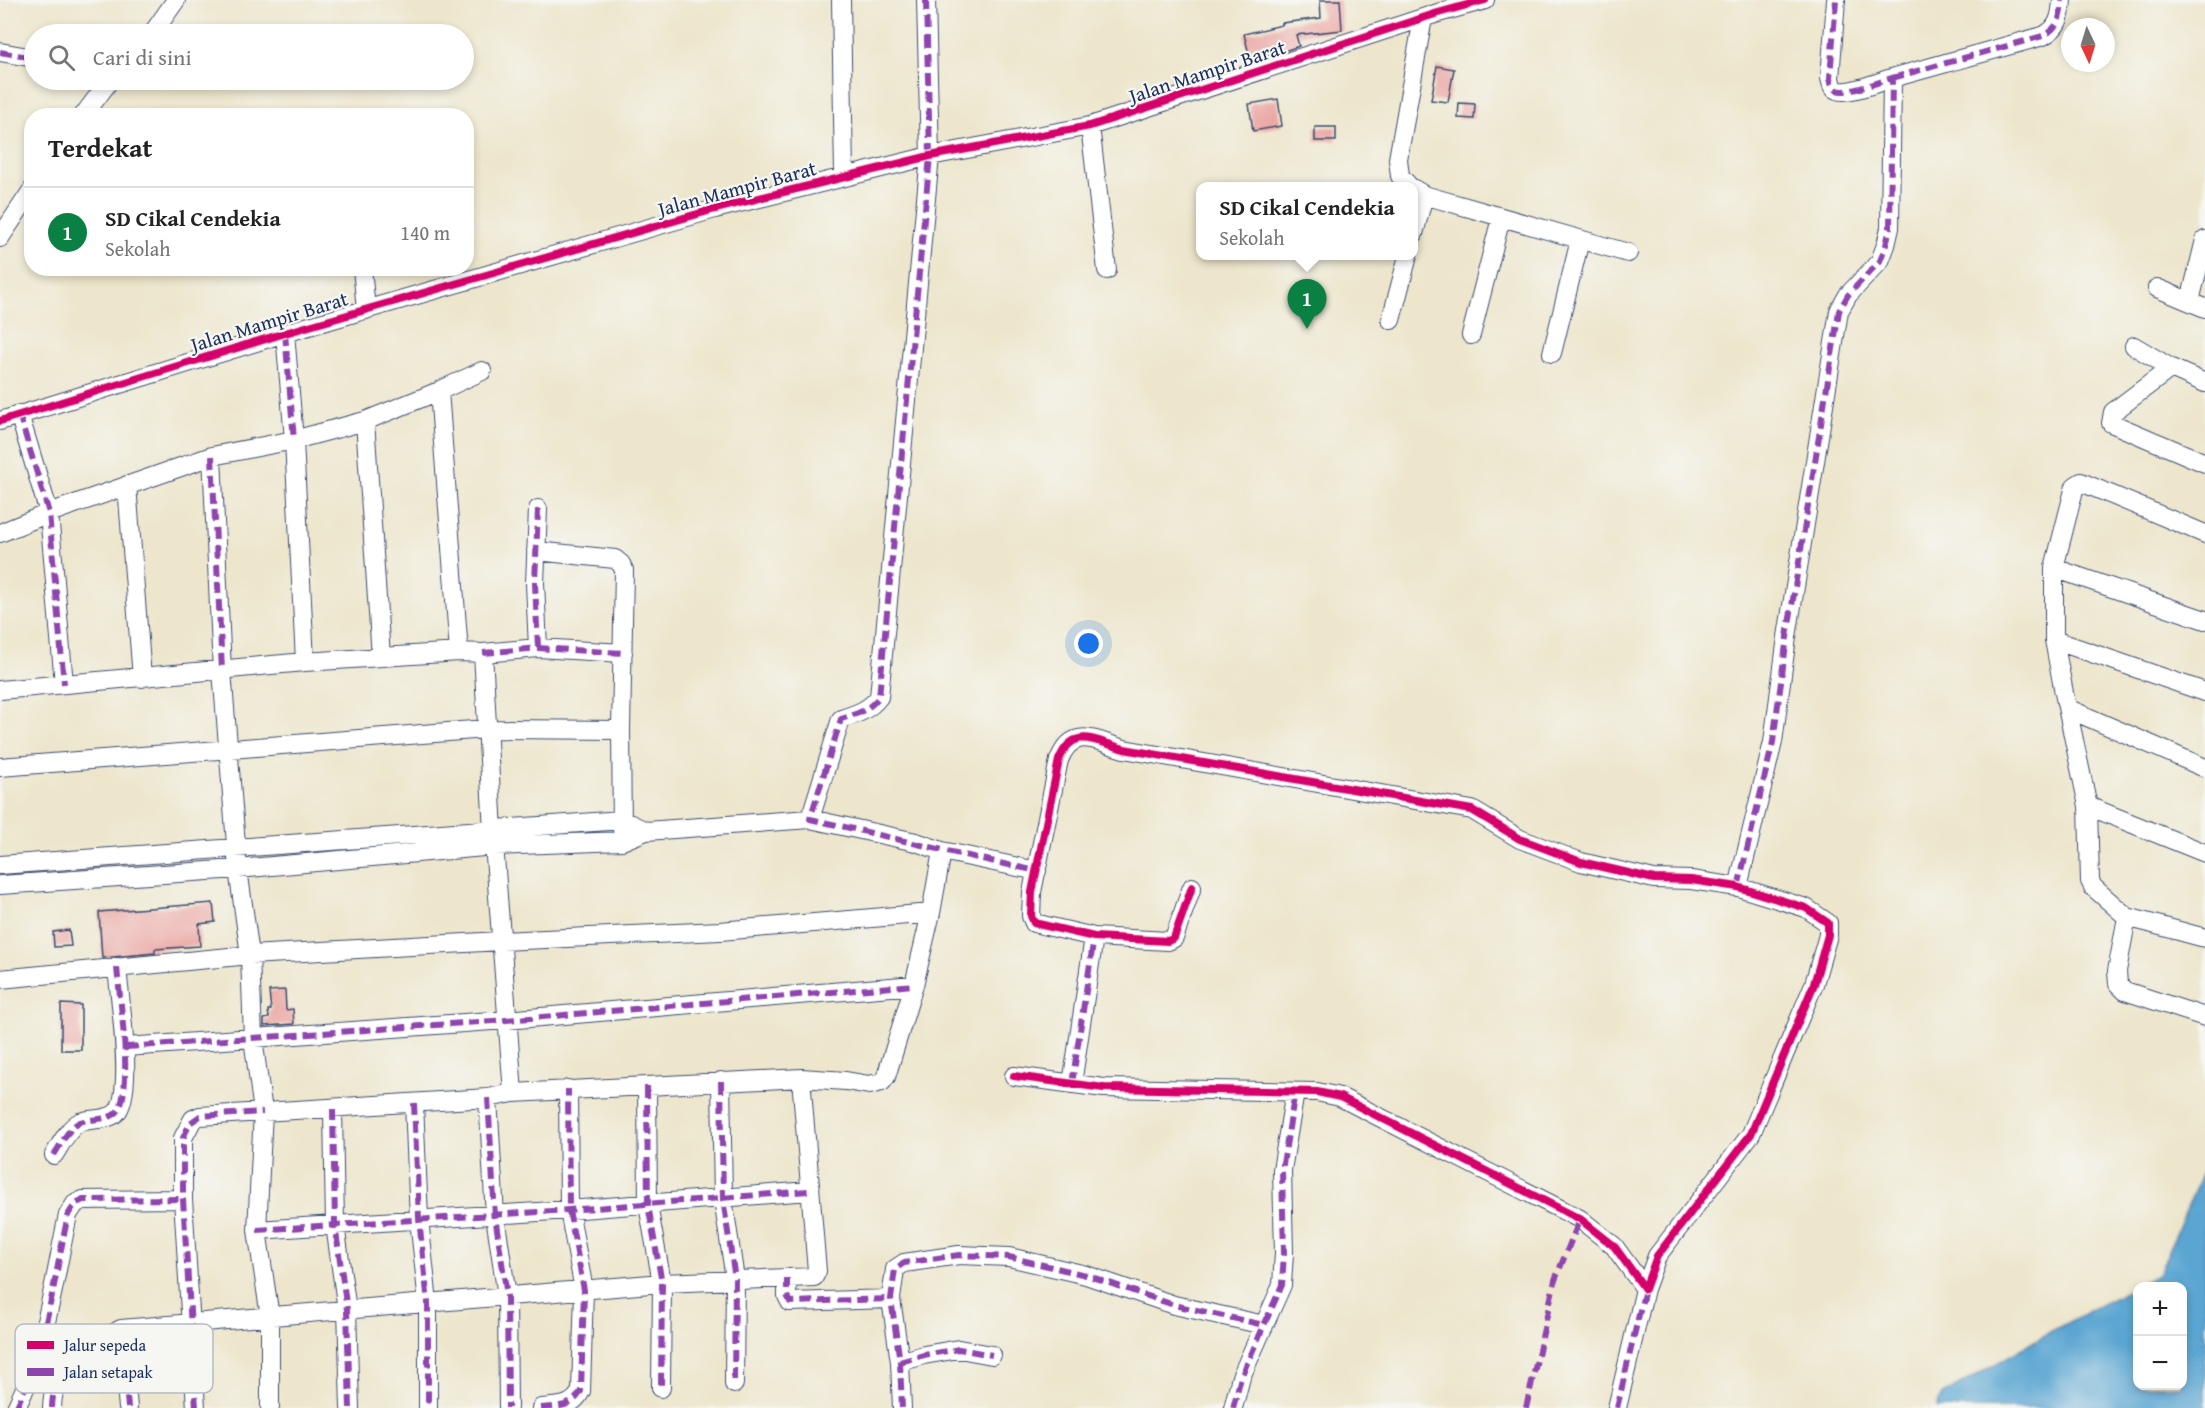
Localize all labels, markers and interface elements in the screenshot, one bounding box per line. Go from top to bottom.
north arrow [2061,18,2115,72]
search box [24,24,474,90]
street label: Jalan Mampir Barat [1122,32,1289,111]
icon: search [45,41,78,74]
text: Cari di sini [93,41,192,73]
text: Terdekat [48,128,152,167]
street label: Jalan Mampir Barat [652,153,819,224]
popup [1196,182,1418,260]
text: SD Cikal Cendekia [1219,191,1395,223]
text: SD Cikal Cendekia [105,202,281,234]
text: 1 [62,218,73,247]
text: 140 m [400,218,450,247]
text: Sekolah [1219,223,1285,252]
text: Sekolah [105,234,170,263]
pin: 1 [1288,280,1326,329]
street label: Jalan Mampir Barat [184,283,351,360]
your location [1074,629,1103,658]
map controls [2133,1282,2187,1390]
button: + [2133,1282,2187,1336]
legend [15,1324,213,1393]
text: Jalur sepeda [62,1333,146,1357]
button: − [2133,1336,2187,1390]
text: Jalan setapak [62,1360,153,1384]

